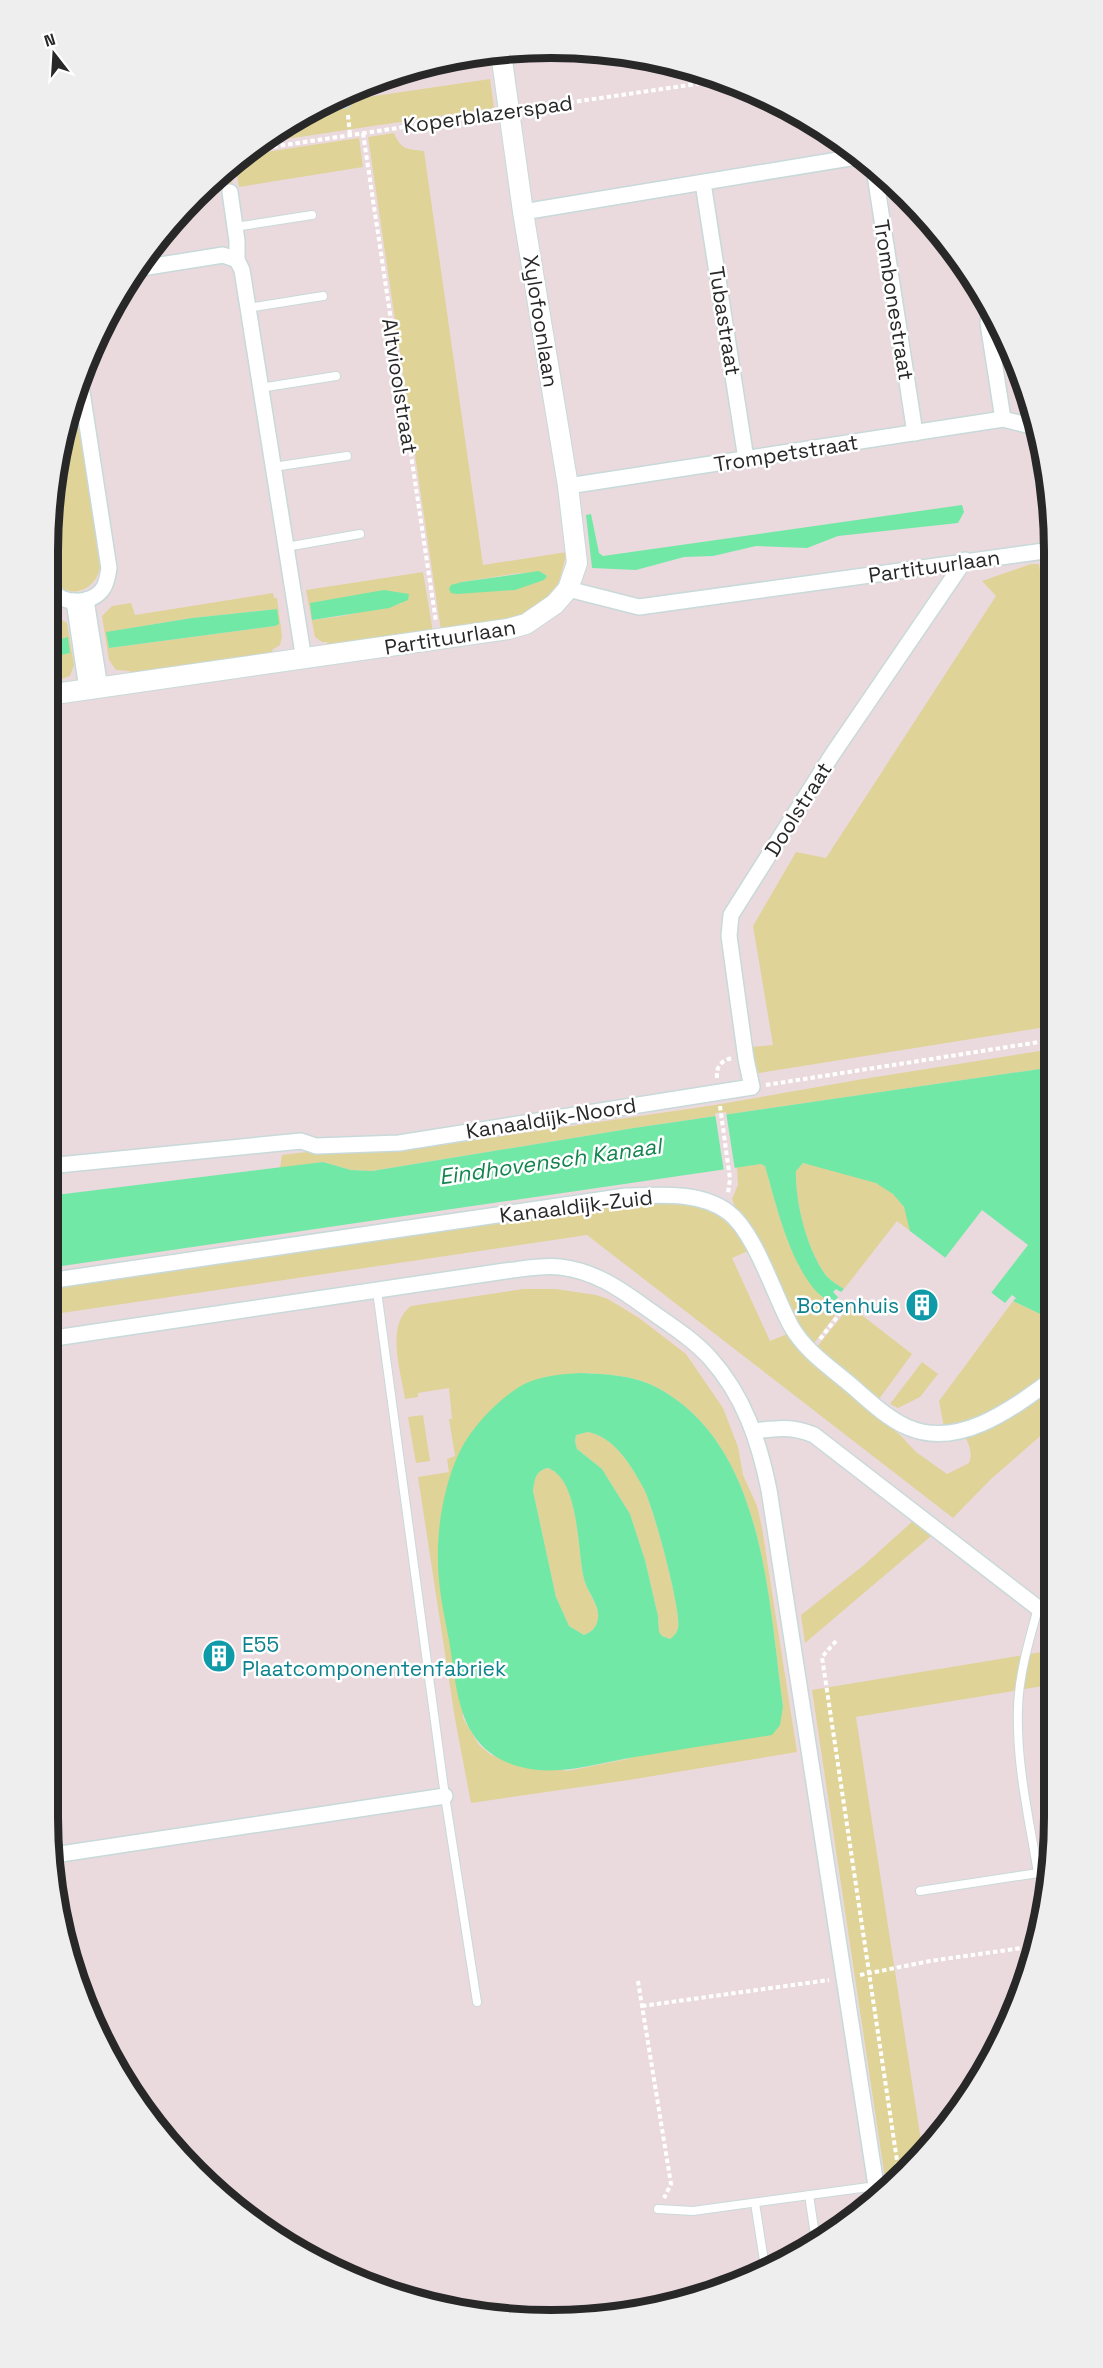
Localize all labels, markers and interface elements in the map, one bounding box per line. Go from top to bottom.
north arrow [24,24,84,84]
text: N [42,29,58,52]
street label: Koperblazerspad [402,89,574,139]
street label: Trombonestraat [868,218,920,382]
street label: Xylofoonlaan [517,253,565,389]
street label: Tubastraat [703,264,747,378]
street label: Altvioolstraat [376,316,424,456]
street label: Trompetstraat [712,428,860,478]
street label: Partituurlaan [866,543,1002,589]
street label: Partituurlaan [382,613,518,661]
street label: Doolstraat [758,757,838,861]
street label: Kanaaldijk-Noord [464,1091,638,1145]
water label: Eindhovensch Kanaal [437,1131,665,1190]
street label: Kanaaldijk-Zuid [498,1183,654,1229]
building icon: Botenhuis [904,1287,940,1323]
place label: Botenhuis [796,1292,899,1319]
place label: E55 Plaatcomponentenfabriek [242,1631,506,1682]
building icon: E55 Plaatcomponentenfabriek [201,1638,237,1674]

